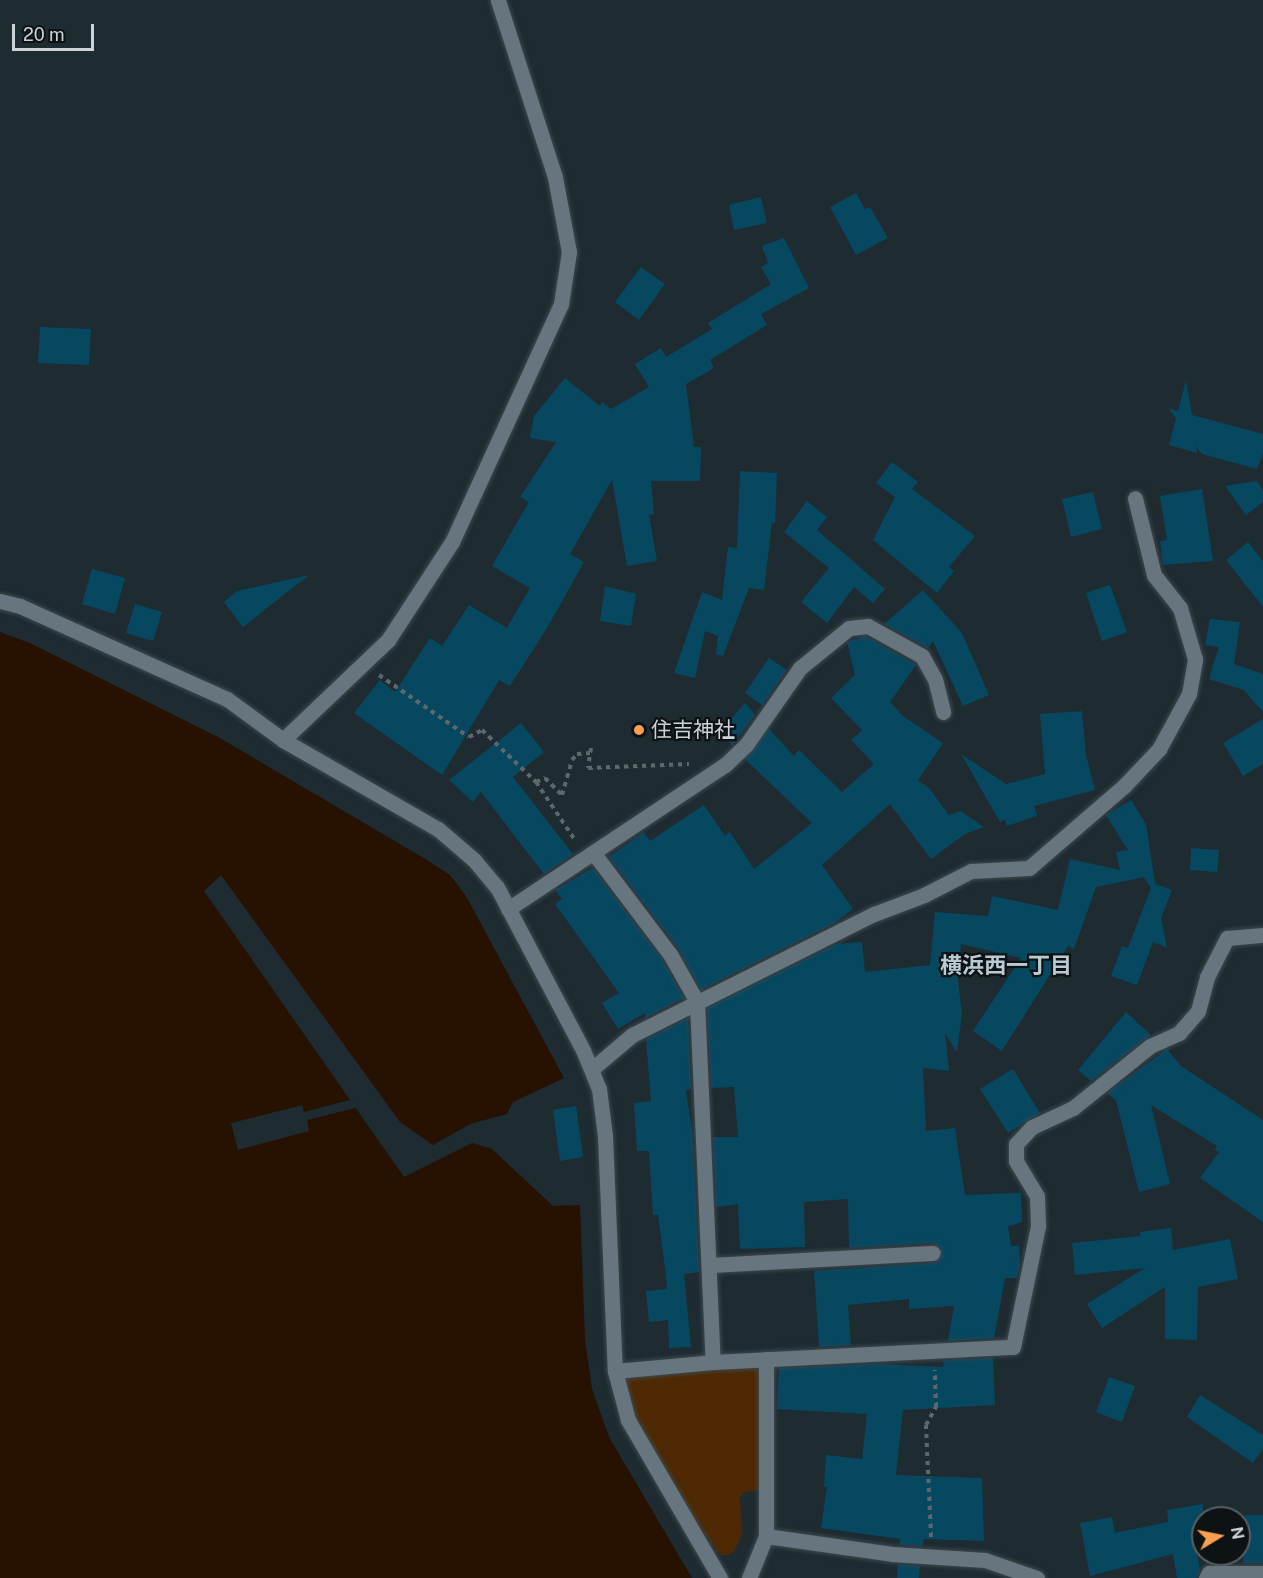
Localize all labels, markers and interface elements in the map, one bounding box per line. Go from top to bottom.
scale bar [15,12,98,50]
text: 20 m [23,24,65,45]
place label: 住吉神社 [651,717,735,743]
marker: 住吉神社 [632,723,646,737]
district label: 横浜西一丁目 [940,953,1072,979]
north arrow [1191,1506,1251,1566]
text: N [1227,1525,1248,1541]

